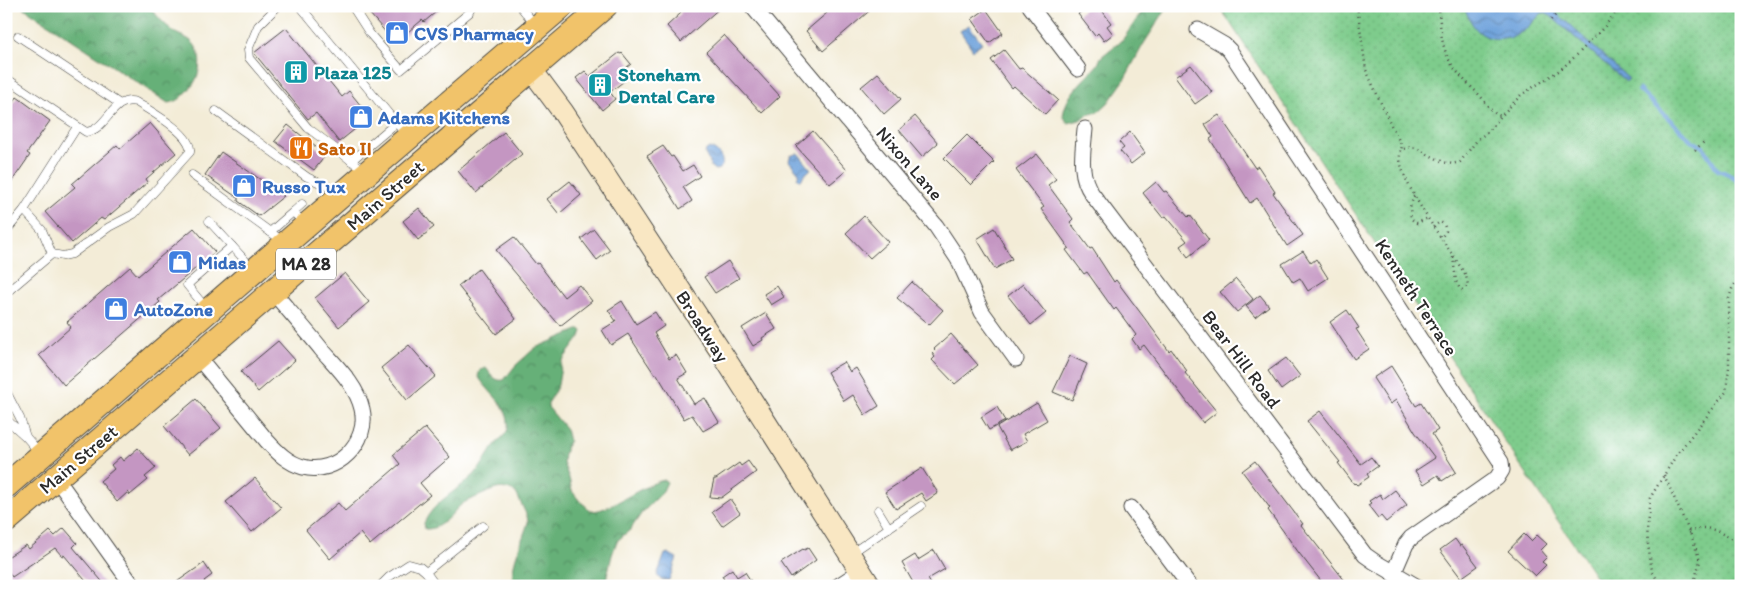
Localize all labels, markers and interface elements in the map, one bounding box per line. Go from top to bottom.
shop icon: CVS Pharmacy [384,20,410,46]
place label: CVS Pharmacy [414,22,534,45]
building icon: Plaza 125 [283,59,309,85]
place label: Plaza 125 [314,61,391,84]
place label: Stoneham Dental Care [618,63,715,108]
building icon: Stoneham Dental Care [587,72,613,98]
shop icon: Adams Kitchens [348,104,374,130]
place label: Adams Kitchens [377,106,510,129]
street label: Nixon Lane [871,122,948,205]
restaurant icon: Sato II [288,135,314,161]
place label: Sato II [318,137,372,160]
street label: Main Street [342,155,429,235]
shop icon: Russo Tux [231,173,257,199]
place label: Russo Tux [262,175,346,198]
street label: Kenneth Terrace [1370,234,1463,360]
road number: MA 28 [276,248,336,280]
shop icon: Midas [167,249,193,275]
place label: Midas [198,251,247,274]
street label: Broadway [671,286,734,366]
shop icon: AutoZone [103,296,129,322]
place label: AutoZone [133,298,213,321]
street label: Bear Hill Road [1197,306,1286,413]
street label: Main Street [34,420,122,499]

